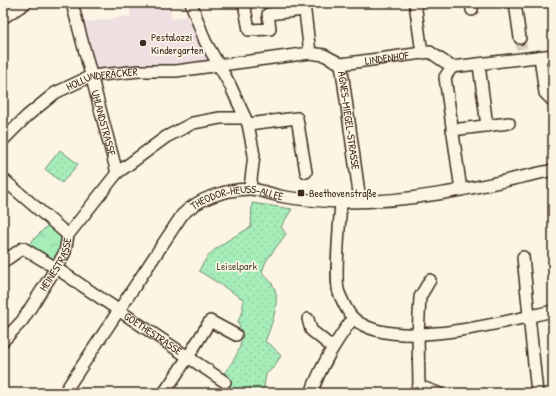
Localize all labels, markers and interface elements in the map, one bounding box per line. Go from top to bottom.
place label: Pestalozzi Kindergarten [151,30,204,57]
marker: Pestalozzi Kindergarten [138,38,148,48]
street label: LINDENHOF [364,48,410,68]
street label: HOLLUNDERÄCKER [64,64,138,94]
street label: AGNES-MIEGEL-STRASSE [335,70,363,171]
street label: UHLANDSTRASSE [88,89,119,157]
street label: THEODOR-HEUSS-ALLEE [188,182,285,213]
place label: Beethovenstraße [309,186,377,200]
marker: Beethovenstraße [296,188,306,198]
street label: HEINESTRASSE [36,236,74,294]
park label: Leiselpark [217,259,258,273]
street label: GOETHESTRASSE [121,309,185,358]

